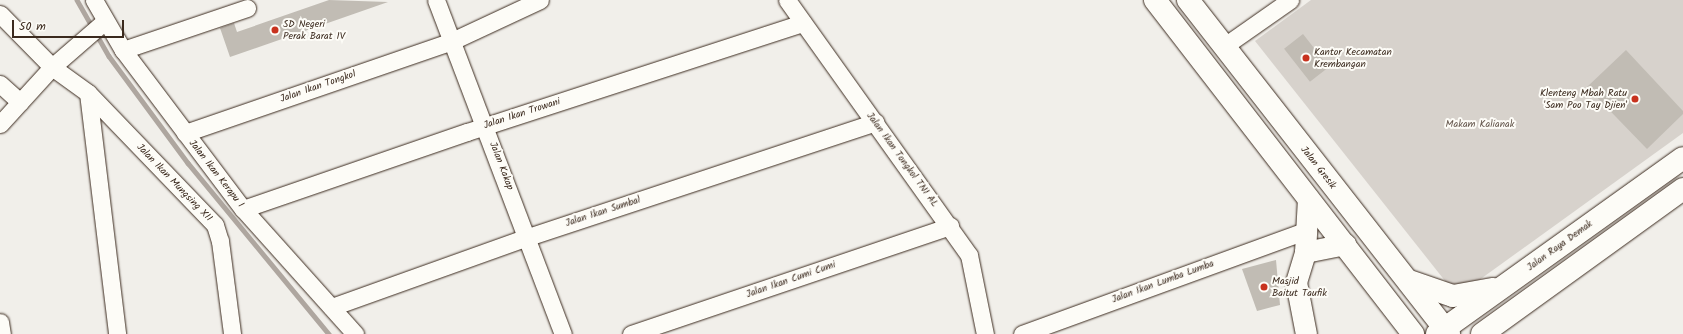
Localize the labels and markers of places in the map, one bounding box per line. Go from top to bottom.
place label: SD Negeri Perak Barat IV [283,18,345,42]
marker: SD Negeri Perak Barat IV [270,25,280,35]
place label: Kantor Kecamatan Krembangan [1314,46,1392,70]
marker: Kantor Kecamatan Krembangan [1301,53,1311,63]
place label: Klenteng Mbah Ratu 'Sam Poo Tay Djien' [1540,87,1627,110]
marker: Klenteng Mbah Ratu 'Sam Poo Tay Djien' [1630,94,1640,104]
place label: Masjid Baitut Taufik [1272,275,1327,298]
marker: Masjid Baitut Taufik [1259,282,1269,292]

